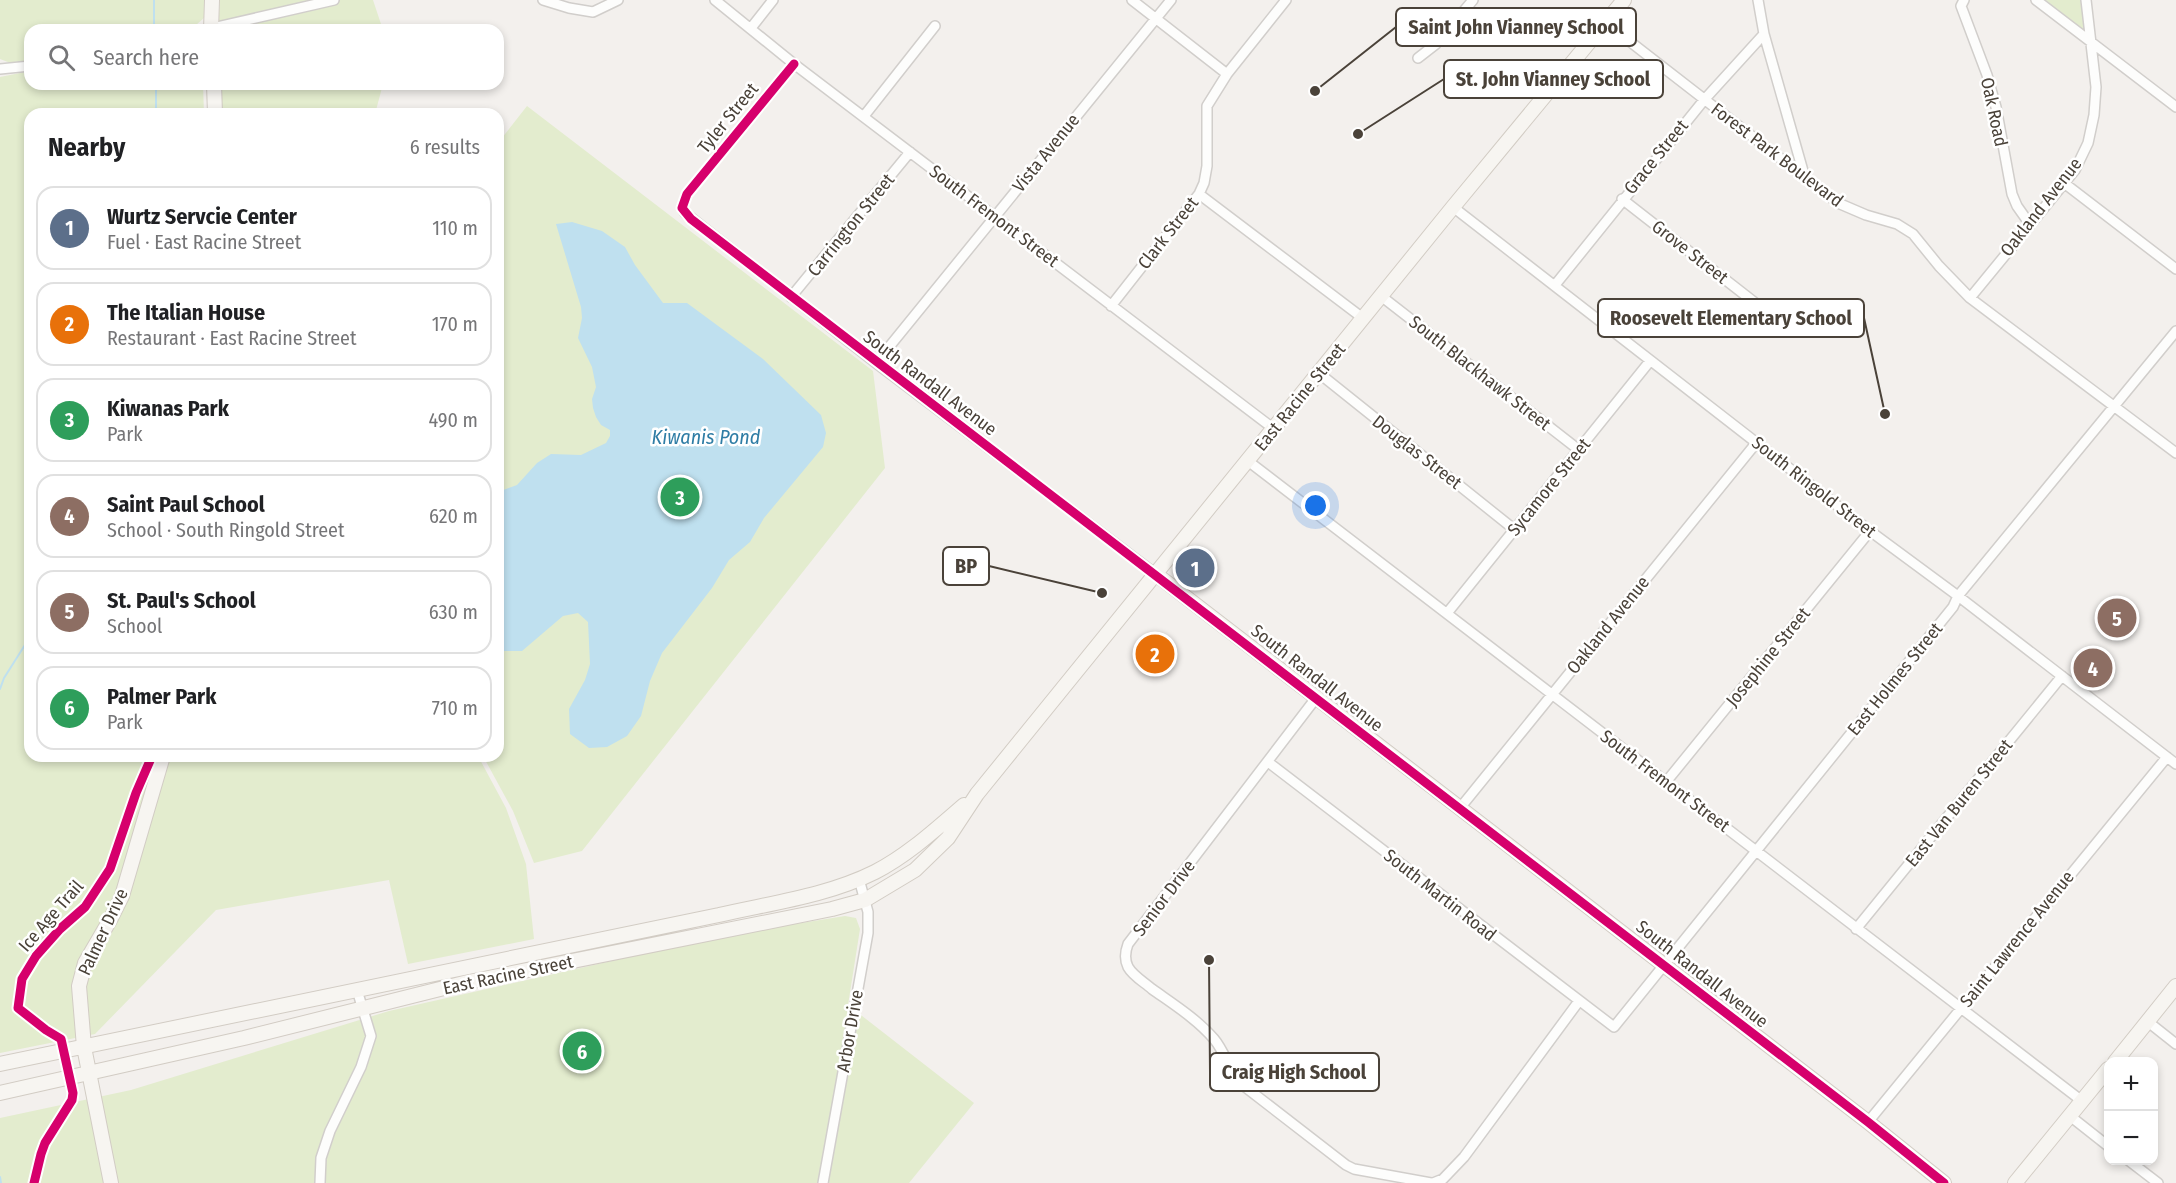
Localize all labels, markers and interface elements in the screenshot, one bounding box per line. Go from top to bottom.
callout: Saint John Vianney School [1396,8,1636,46]
text: Saint John Vianney School [1408,15,1624,39]
search box [24,24,504,90]
icon: search [45,41,78,74]
text: Search here [93,44,199,71]
callout: St. John Vianney School [1444,60,1663,98]
text: St. John Vianney School [1456,67,1651,91]
street label: Oak Road [1976,76,2012,148]
street label: Tyler Street [693,78,763,158]
street label: Forest Park Boulevard [1707,98,1847,212]
street label: Vista Avenue [1008,109,1084,197]
street label: Grace Street [1619,115,1693,199]
text: Nearby [48,132,125,163]
text: 6 results [410,135,480,159]
street label: Oakland Avenue [1996,153,2086,261]
street label: South Fremont Street [925,160,1063,272]
street label: Carrington Street [803,169,899,281]
street label: Clark Street [1133,192,1203,274]
text: Wurtz Servcie Center [107,203,297,230]
street label: Grove Street [1647,215,1733,289]
text: 1 [65,216,74,240]
text: 110 m [432,216,478,240]
text: Fuel · East Racine Street [107,230,301,254]
text: The Italian House [107,299,265,326]
callout: Roosevelt Elementary School [1598,299,1864,337]
text: Roosevelt Elementary School [1610,306,1853,330]
street label: South Blackhawk Street [1405,311,1555,435]
text: 2 [65,312,74,336]
text: 170 m [432,312,478,336]
text: Restaurant · East Racine Street [107,326,357,350]
street label: South Randall Avenue [859,326,1001,440]
street label: East Racine Street [1250,339,1350,455]
text: Kiwanas Park [107,395,229,422]
text: 3 [65,408,74,432]
text: 490 m [428,408,478,432]
street label: Douglas Street [1368,410,1466,494]
text: Park [107,422,143,446]
water label: Kiwanis Pond [652,425,761,449]
street label: South Ringold Street [1747,432,1881,542]
street label: Sycamore Street [1503,434,1595,540]
pin: 3 [660,474,700,520]
text: Saint Paul School [107,491,265,518]
your location [1301,491,1330,520]
text: 4 [64,504,75,528]
text: 620 m [429,504,478,528]
text: School · South Ringold Street [107,518,345,542]
pin: 1 [1176,546,1214,590]
callout: BP [943,547,989,585]
text: BP [955,554,977,578]
street label: Oakland Avenue [1562,572,1654,678]
text: St. Paul's School [107,587,256,614]
pin: 5 [2098,596,2136,640]
text: 5 [65,600,74,624]
text: 630 m [429,600,478,624]
street label: Josephine Street [1721,603,1815,711]
text: School [107,614,162,638]
street label: East Holmes Street [1843,618,1947,740]
street label: South Randall Avenue [1247,620,1387,736]
pin: 2 [1136,632,1174,676]
pin: 4 [2074,646,2112,690]
text: Palmer Park [107,683,216,710]
text: 6 [64,696,75,720]
text: 710 m [432,696,478,720]
text: Park [107,710,143,734]
street label: South Fremont Street [1596,725,1734,837]
street label: East Van Buren Street [1901,735,2017,871]
street label: South Martin Road [1379,844,1501,946]
street label: Senior Drive [1128,855,1200,941]
street label: Saint Lawrence Avenue [1955,866,2079,1012]
street label: Ice Age Trail [14,876,88,956]
street label: Palmer Drive [73,885,133,979]
street label: South Randall Avenue [1632,916,1772,1032]
street label: East Racine Street [441,950,575,1000]
street label: Arbor Drive [832,988,868,1074]
pin: 6 [562,1028,602,1074]
callout: Craig High School [1210,1053,1379,1091]
map controls [2104,1057,2158,1165]
button: + [2104,1057,2158,1111]
text: Craig High School [1222,1060,1367,1084]
button: − [2104,1111,2158,1165]

